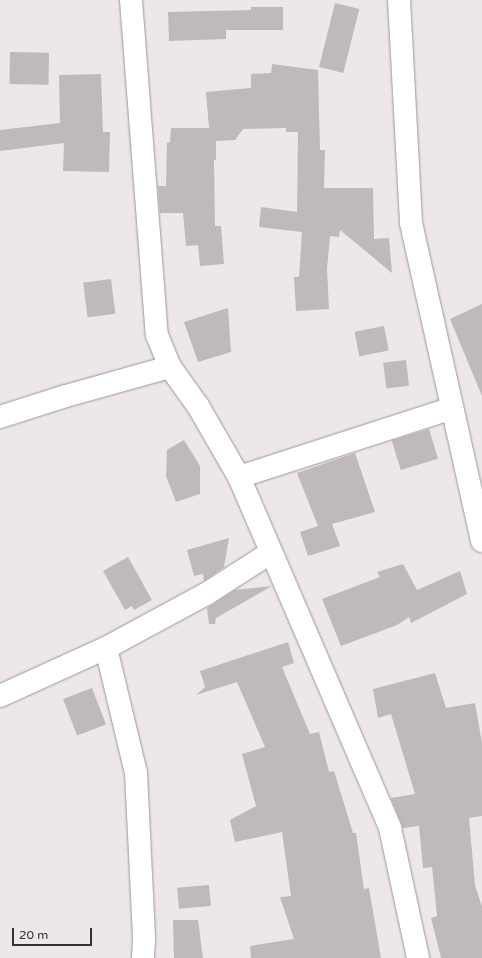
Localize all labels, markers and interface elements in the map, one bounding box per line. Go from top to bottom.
scale bar [14,920,94,946]
text: 20 m [19,928,48,942]

